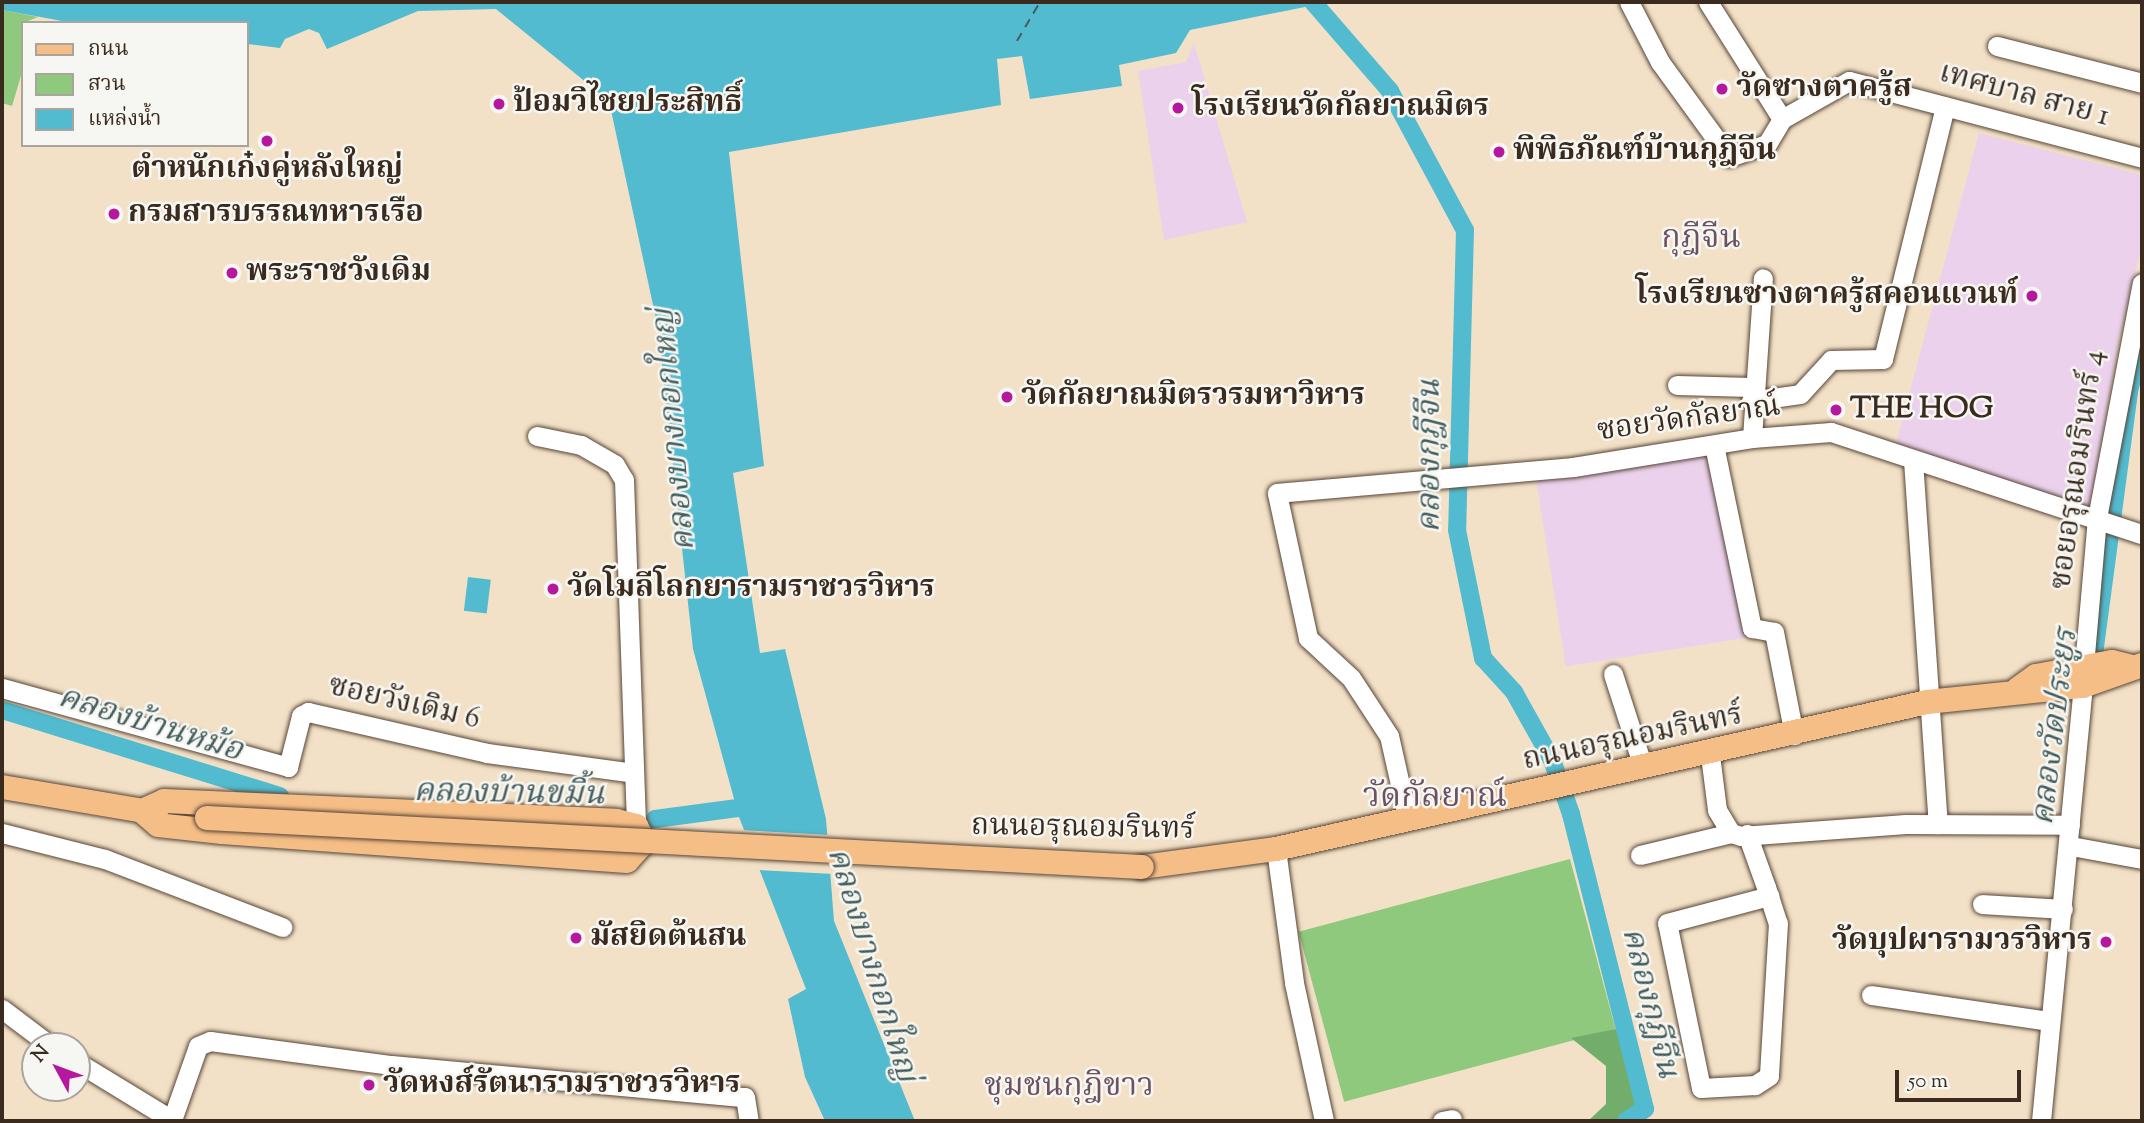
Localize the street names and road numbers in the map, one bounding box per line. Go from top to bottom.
street label: เทศบาล สาย 1 [1935,56,2113,136]
street label: ซอยอรุณอมรินทร์ 4 [2044,348,2114,592]
street label: ซอยวัดกัลยาณ์ [1595,389,1783,451]
street label: ซอยวังเดิม 6 [325,669,483,739]
street label: ถนนอรุณอมรินทร์ [1520,698,1746,780]
street label: ถนนอรุณอมรินทร์ [971,809,1195,849]

